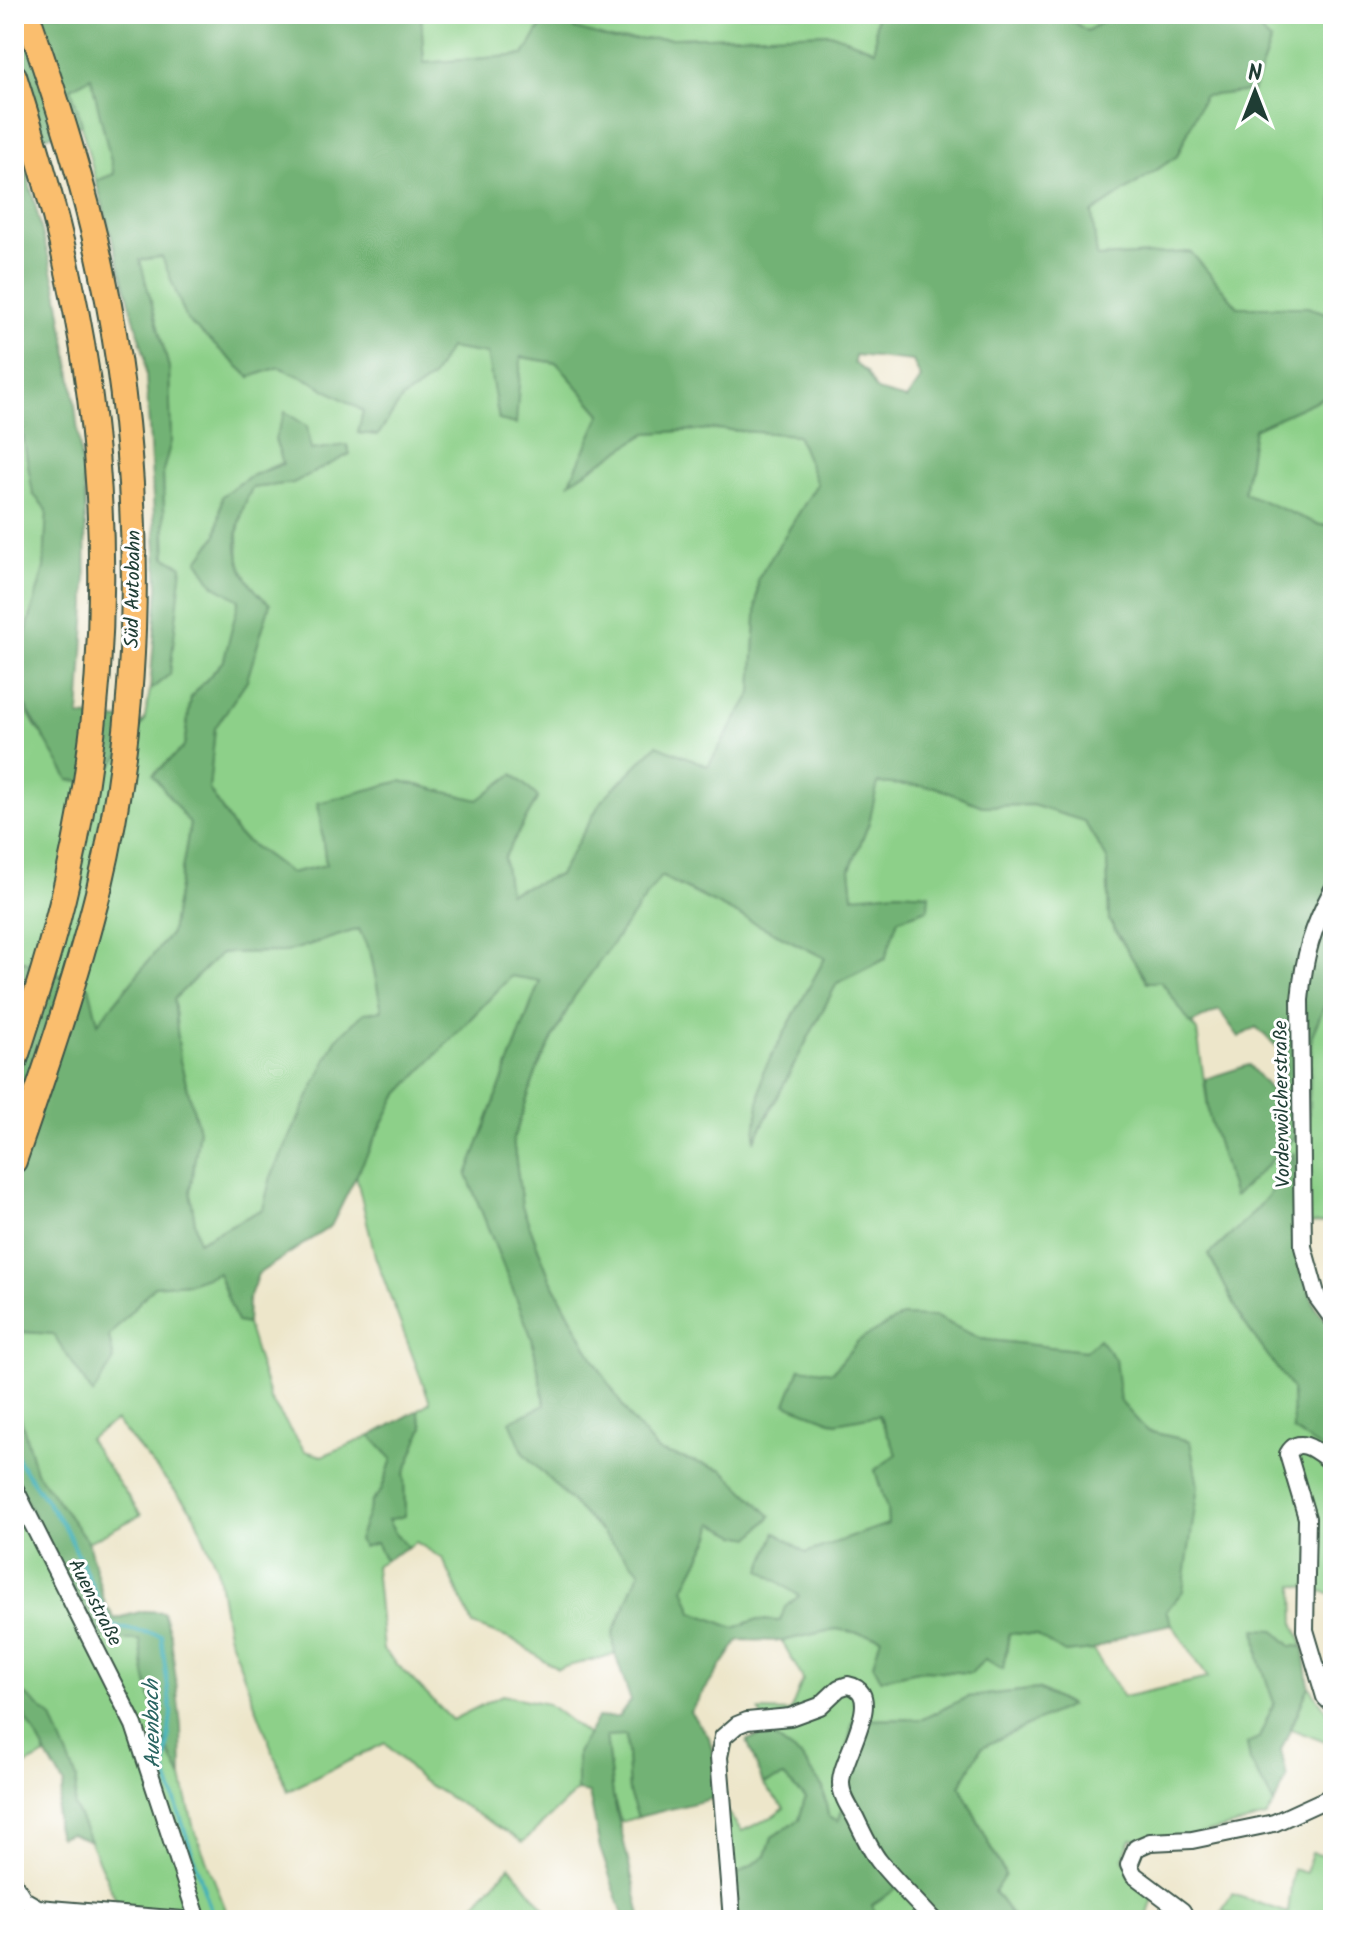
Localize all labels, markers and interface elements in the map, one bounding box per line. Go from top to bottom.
north arrow [1215,52,1295,132]
text: N [1248,57,1262,92]
street label: Süd Autobahn [117,530,151,648]
street label: Vorderwölcherstraße [1266,1020,1300,1188]
street label: Auenstraße [59,1554,130,1652]
water label: Auenbach [135,1677,172,1769]

